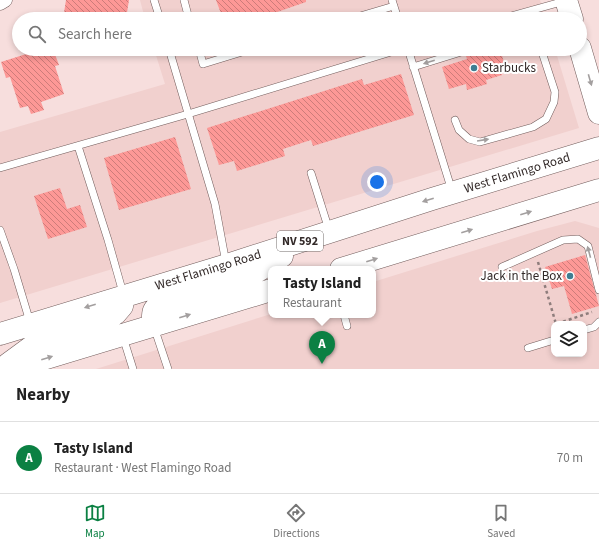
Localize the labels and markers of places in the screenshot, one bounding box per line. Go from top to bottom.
place label: Starbucks [482,59,536,77]
marker: Starbucks [469,63,479,73]
place label: Jack in the Box [481,267,562,285]
marker: Jack in the Box [565,271,575,281]
pin: A [309,331,335,364]

